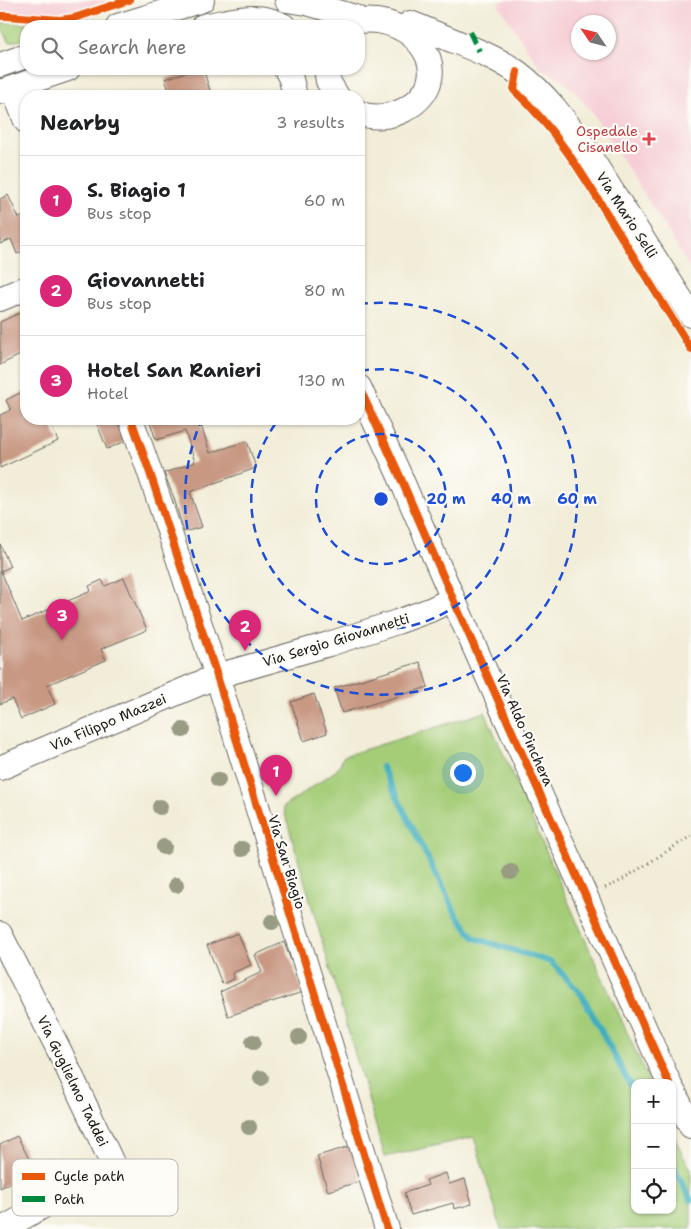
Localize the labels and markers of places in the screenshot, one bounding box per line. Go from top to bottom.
place label: Ospedale Cisanello [576,122,638,156]
marker: Ospedale Cisanello [642,132,656,146]
centre of rings [372,490,390,508]
pin: 3 [46,599,78,640]
pin: 2 [229,610,261,651]
pin: 1 [260,755,292,796]

